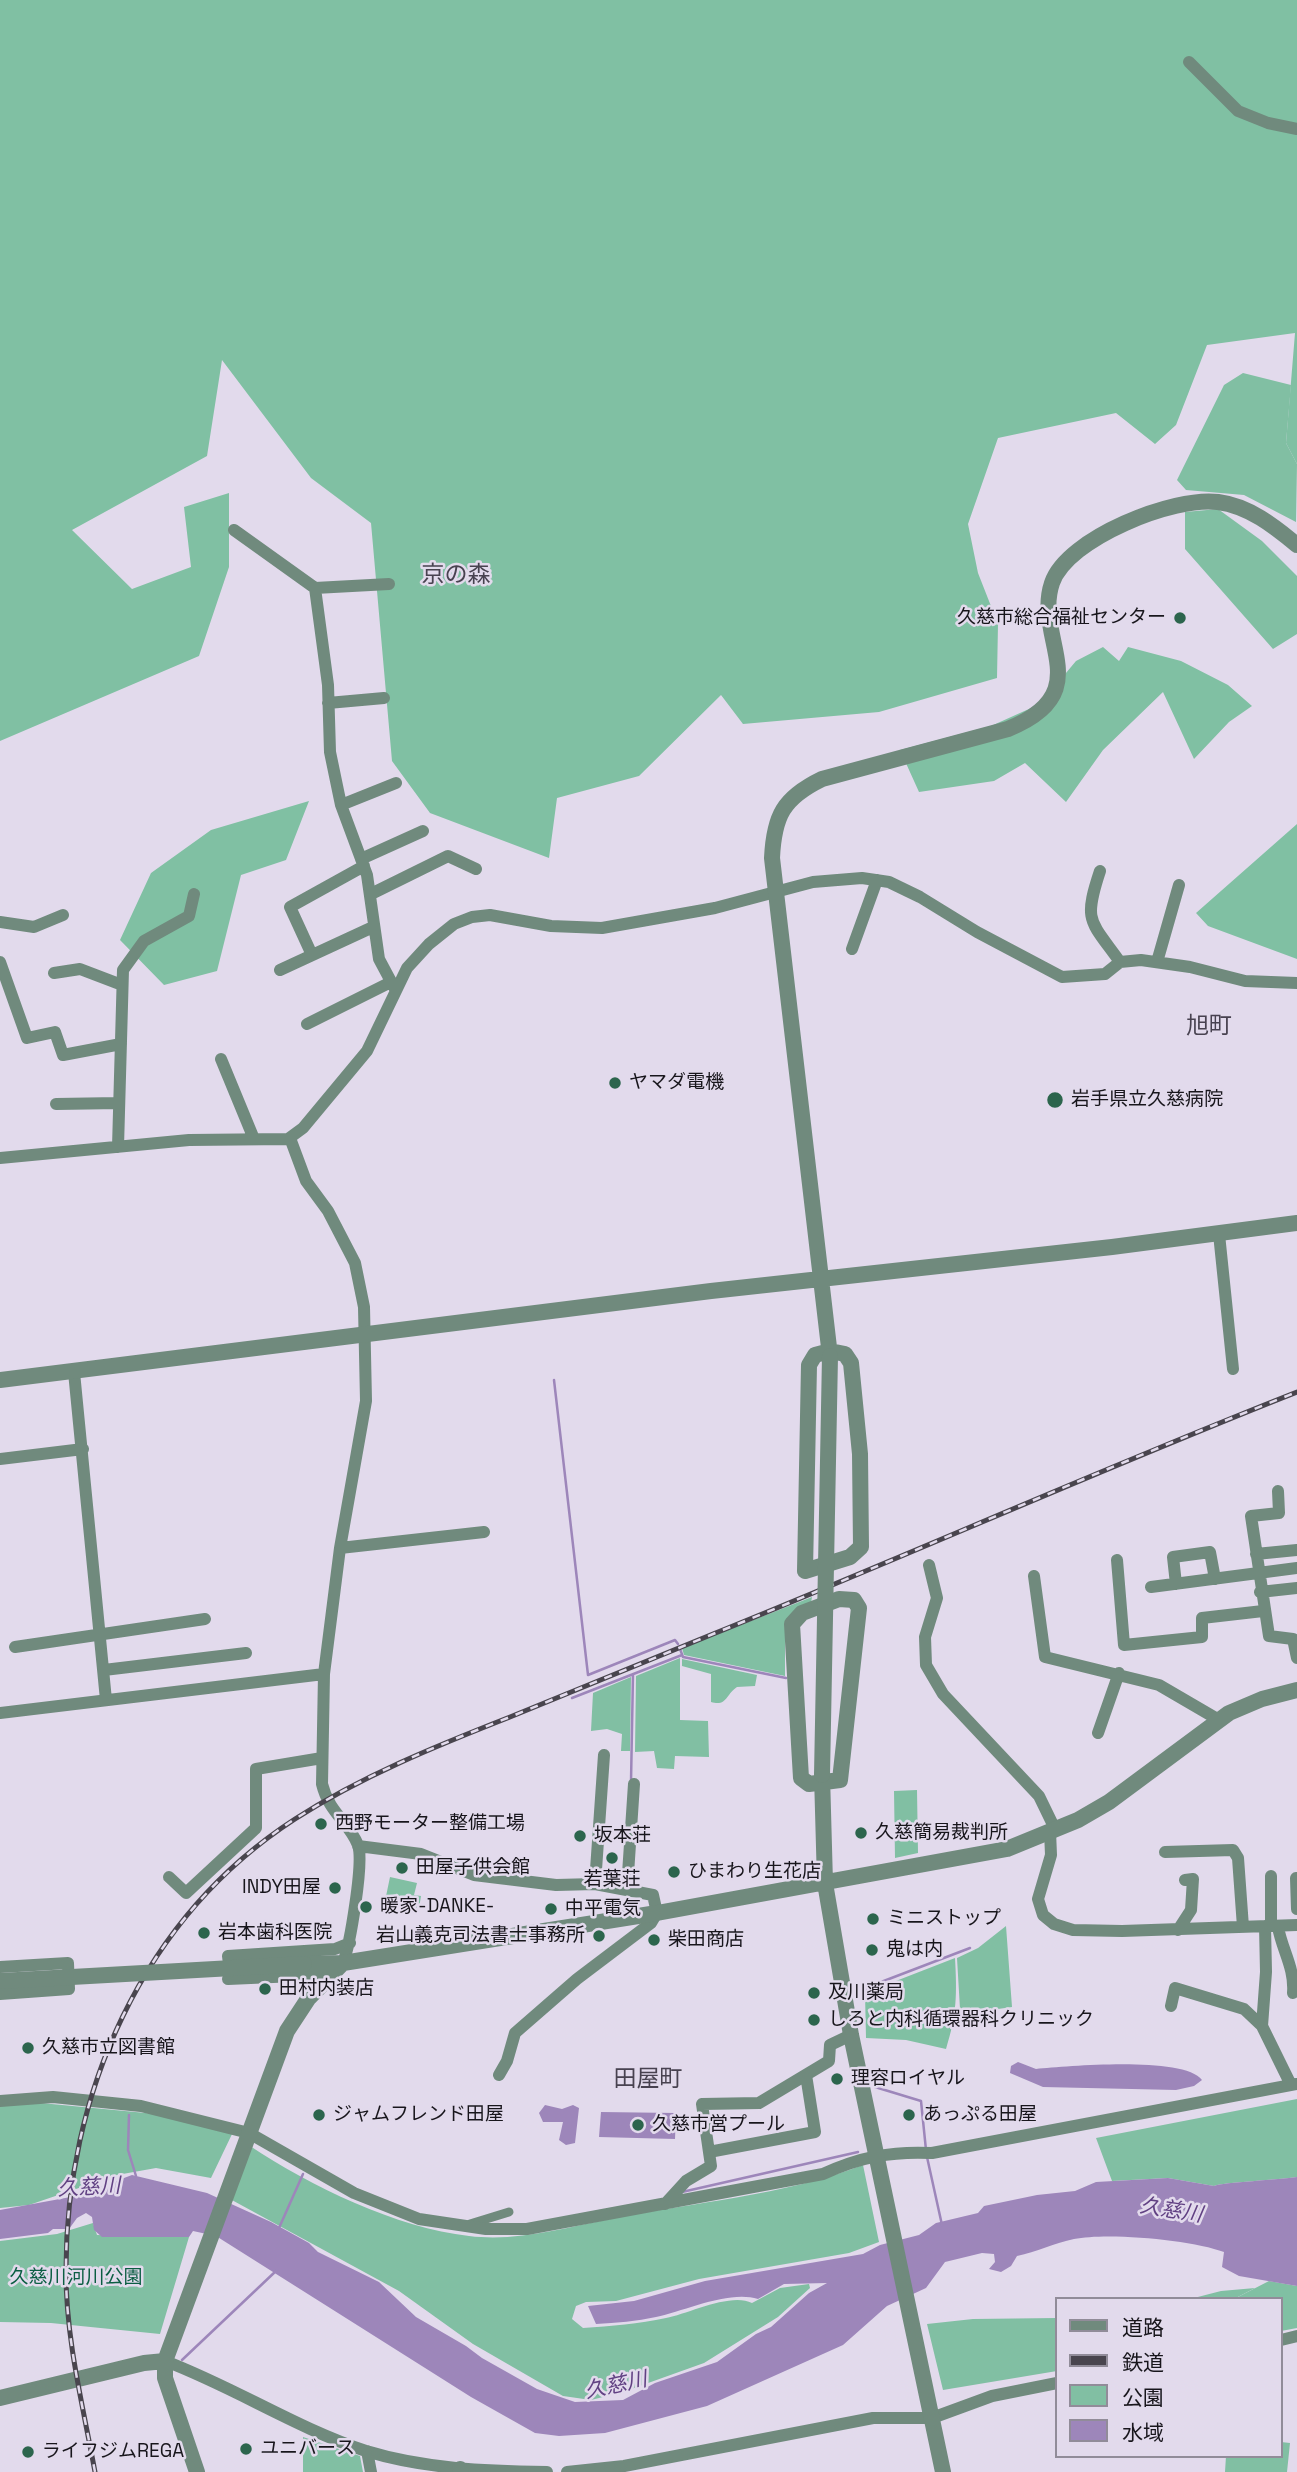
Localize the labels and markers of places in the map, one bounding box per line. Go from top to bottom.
place label: 久慈市総合福祉センター [957,607,1166,629]
marker: 久慈市総合福祉センター [1172,610,1188,626]
place label: ヤマダ電機 [629,1072,724,1094]
marker: ヤマダ電機 [607,1075,623,1091]
place label: 岩手県立久慈病院 [1071,1089,1223,1111]
marker: 岩手県立久慈病院 [1045,1090,1065,1110]
place label: 西野モーター整備工場 [335,1813,525,1835]
marker: 西野モーター整備工場 [313,1816,329,1832]
place label: 久慈簡易裁判所 [875,1822,1008,1844]
place label: 坂本荘 [594,1825,651,1847]
marker: 久慈簡易裁判所 [853,1825,869,1841]
marker: 坂本荘 [572,1828,588,1844]
marker: 若葉荘 [604,1850,620,1866]
place label: 田屋子供会館 [416,1857,530,1879]
marker: 田屋子供会館 [394,1860,410,1876]
place label: ひまわり生花店 [688,1861,821,1883]
marker: ひまわり生花店 [666,1864,682,1880]
place label: 若葉荘 [584,1869,640,1891]
place label: INDY田屋 [242,1877,321,1899]
marker: INDY田屋 [327,1880,343,1896]
place label: 暖家-DANKE- [380,1896,494,1918]
place label: 中平電気 [565,1898,641,1920]
marker: 暖家-DANKE- [358,1899,374,1915]
marker: 中平電気 [543,1901,559,1917]
place label: ミニストップ [887,1908,1001,1930]
marker: ミニストップ [865,1911,881,1927]
place label: 岩本歯科医院 [218,1922,332,1944]
marker: 岩本歯科医院 [196,1925,212,1941]
place label: 岩山義克司法書士事務所 [376,1925,585,1947]
marker: 岩山義克司法書士事務所 [591,1928,607,1944]
place label: 柴田商店 [668,1929,744,1951]
marker: 柴田商店 [646,1932,662,1948]
place label: 鬼は内 [886,1939,943,1961]
marker: 鬼は内 [864,1942,880,1958]
place label: 田村内装店 [279,1978,374,2000]
marker: 田村内装店 [257,1981,273,1997]
place label: 及川薬局 [828,1982,904,2004]
marker: 及川薬局 [806,1985,822,2001]
place label: しろと内科循環器科クリニック [828,2009,1094,2031]
marker: しろと内科循環器科クリニック [806,2012,822,2028]
place label: 久慈市立図書館 [42,2037,175,2059]
marker: 久慈市立図書館 [20,2040,36,2056]
place label: 理容ロイヤル [851,2068,965,2090]
marker: 理容ロイヤル [829,2071,845,2087]
place label: ジャムフレンド田屋 [333,2104,504,2126]
place label: あっぷる田屋 [923,2104,1037,2126]
marker: ジャムフレンド田屋 [311,2107,327,2123]
marker: あっぷる田屋 [901,2107,917,2123]
place label: 久慈市営プール [652,2114,785,2136]
marker: 久慈市営プール [630,2117,646,2133]
place label: ユニバース [260,2438,355,2460]
place label: ライフジムREGA [42,2441,184,2463]
marker: ユニバース [238,2441,254,2457]
marker: ライフジムREGA [20,2444,36,2460]

